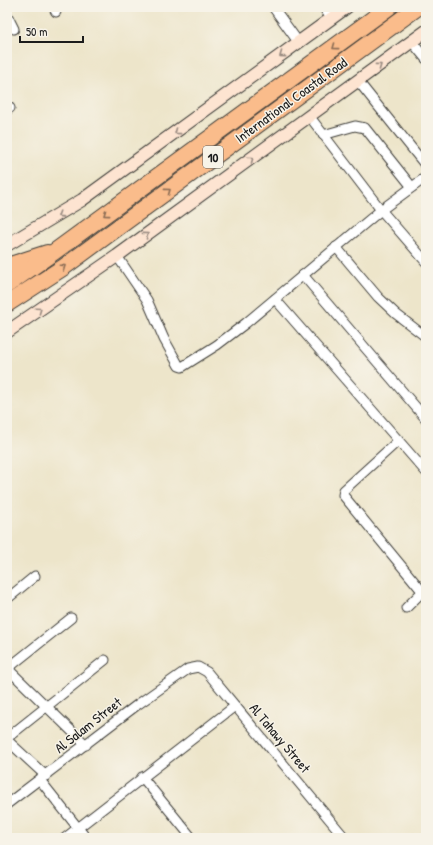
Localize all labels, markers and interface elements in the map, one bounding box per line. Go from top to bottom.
scale bar [20,18,83,44]
text: 50 m [26,23,47,40]
one-way arrow [332,42,339,49]
one-way arrow [280,50,287,57]
street label: International Coastal Road [231,52,351,147]
one-way arrow [374,64,381,71]
one-way arrow [175,127,182,134]
road number: 10 [203,146,223,168]
one-way arrow [247,156,254,164]
one-way arrow [164,188,171,195]
one-way arrow [103,209,110,217]
one-way arrow [57,210,64,218]
one-way arrow [141,233,148,240]
one-way arrow [59,264,66,272]
one-way arrow [35,308,42,315]
street label: Al Salam Street [50,692,125,757]
street label: Al Tahawy Street [245,699,315,777]

